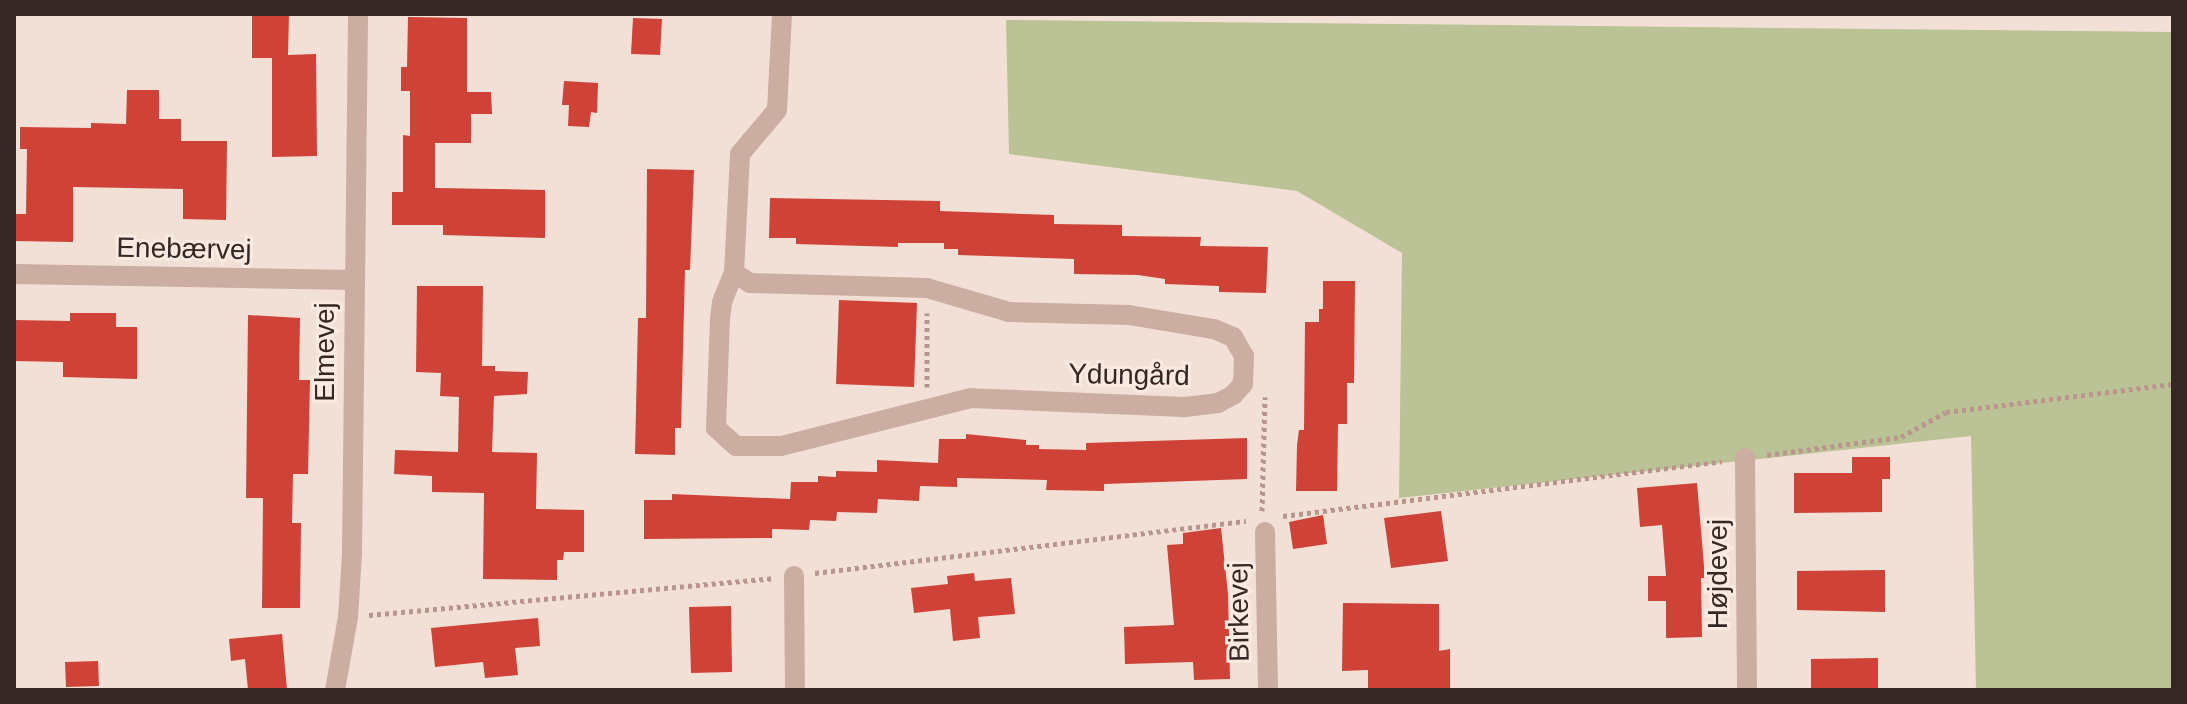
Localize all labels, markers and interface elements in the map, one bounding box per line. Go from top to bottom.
street label: Enebærvej [116,231,252,267]
street label: Elmevej [308,302,342,402]
street label: Ydungård [1068,357,1190,393]
street label: Højdevej [1701,519,1735,629]
street label: Birkevej [1221,562,1257,662]

